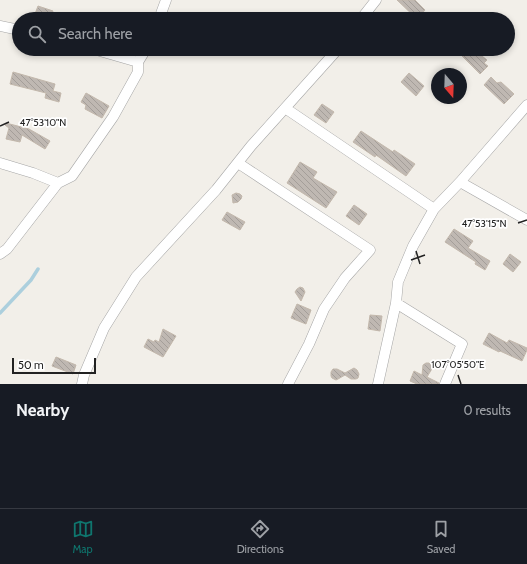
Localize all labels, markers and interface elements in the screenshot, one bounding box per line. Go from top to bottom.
search box [12,12,515,56]
icon: search [26,23,48,45]
text: Search here [58,25,133,43]
north arrow [431,68,467,104]
text: 47°53'10"N [20,116,66,129]
text: 47°53'15"N [461,217,507,230]
scale bar [12,356,96,375]
text: 50 m [18,358,44,372]
text: 107°05'50"E [431,358,485,371]
text: Nearby [16,400,69,420]
text: 0 results [463,402,511,418]
tab: Map [72,518,94,556]
tab: Directions [237,518,284,556]
tab: Saved [427,518,455,556]

